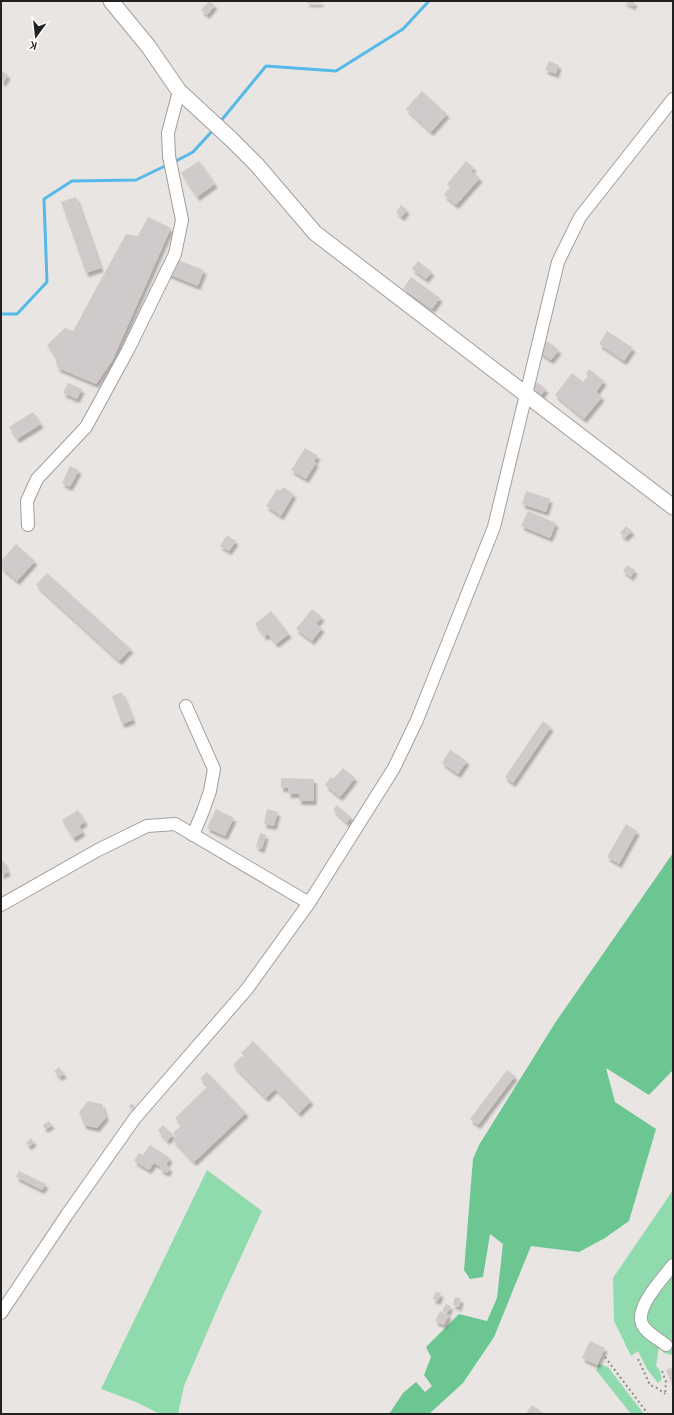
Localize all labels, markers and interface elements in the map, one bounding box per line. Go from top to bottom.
north arrow [16,16,56,56]
text: K [28,38,39,53]

